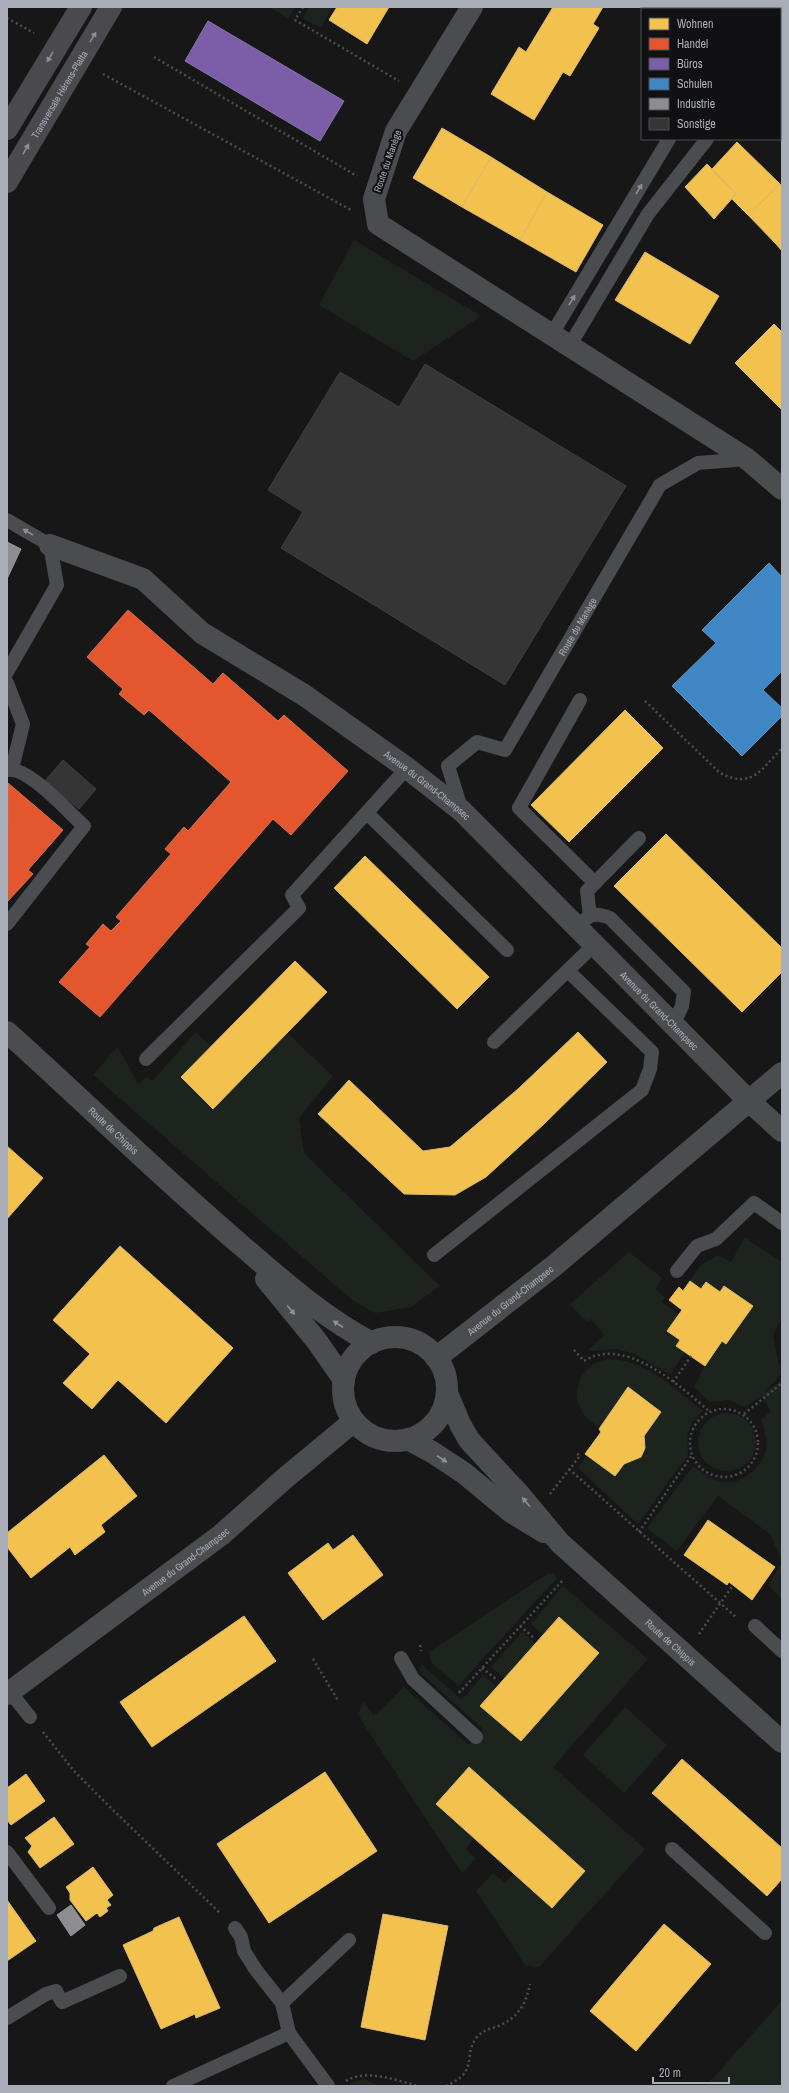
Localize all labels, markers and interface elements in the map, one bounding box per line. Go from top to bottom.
legend [641,8,781,140]
text: Wohnen [677,16,713,32]
one-way arrow [89,31,96,43]
text: Handel [677,36,708,52]
street label: Transversale Hérens-Platta [29,48,91,141]
one-way arrow [46,52,54,62]
text: Büros [677,56,703,72]
text: Schulen [677,76,713,92]
text: Industrie [677,96,715,112]
text: Sonstige [677,116,716,132]
street label: Route du Manège [371,128,404,194]
one-way arrow [23,143,30,155]
one-way arrow [635,184,643,194]
one-way arrow [568,294,575,306]
one-way arrow [22,529,34,536]
street label: Route du Manège [556,595,600,658]
street label: Avenue du Grand-Champsec [380,747,473,823]
street label: Avenue du Grand-Champsec [616,968,701,1053]
street label: Route de Chippis [85,1104,141,1157]
street label: Avenue du Grand-Champsec [464,1263,556,1339]
one-way arrow [287,1304,296,1315]
one-way arrow [333,1320,344,1328]
one-way arrow [436,1455,448,1462]
one-way arrow [522,1497,531,1507]
street label: Avenue du Grand-Champsec [138,1525,232,1599]
street label: Route de Chippis [642,1616,698,1669]
scale bar [653,2059,729,2085]
text: 20 m [659,2065,681,2081]

